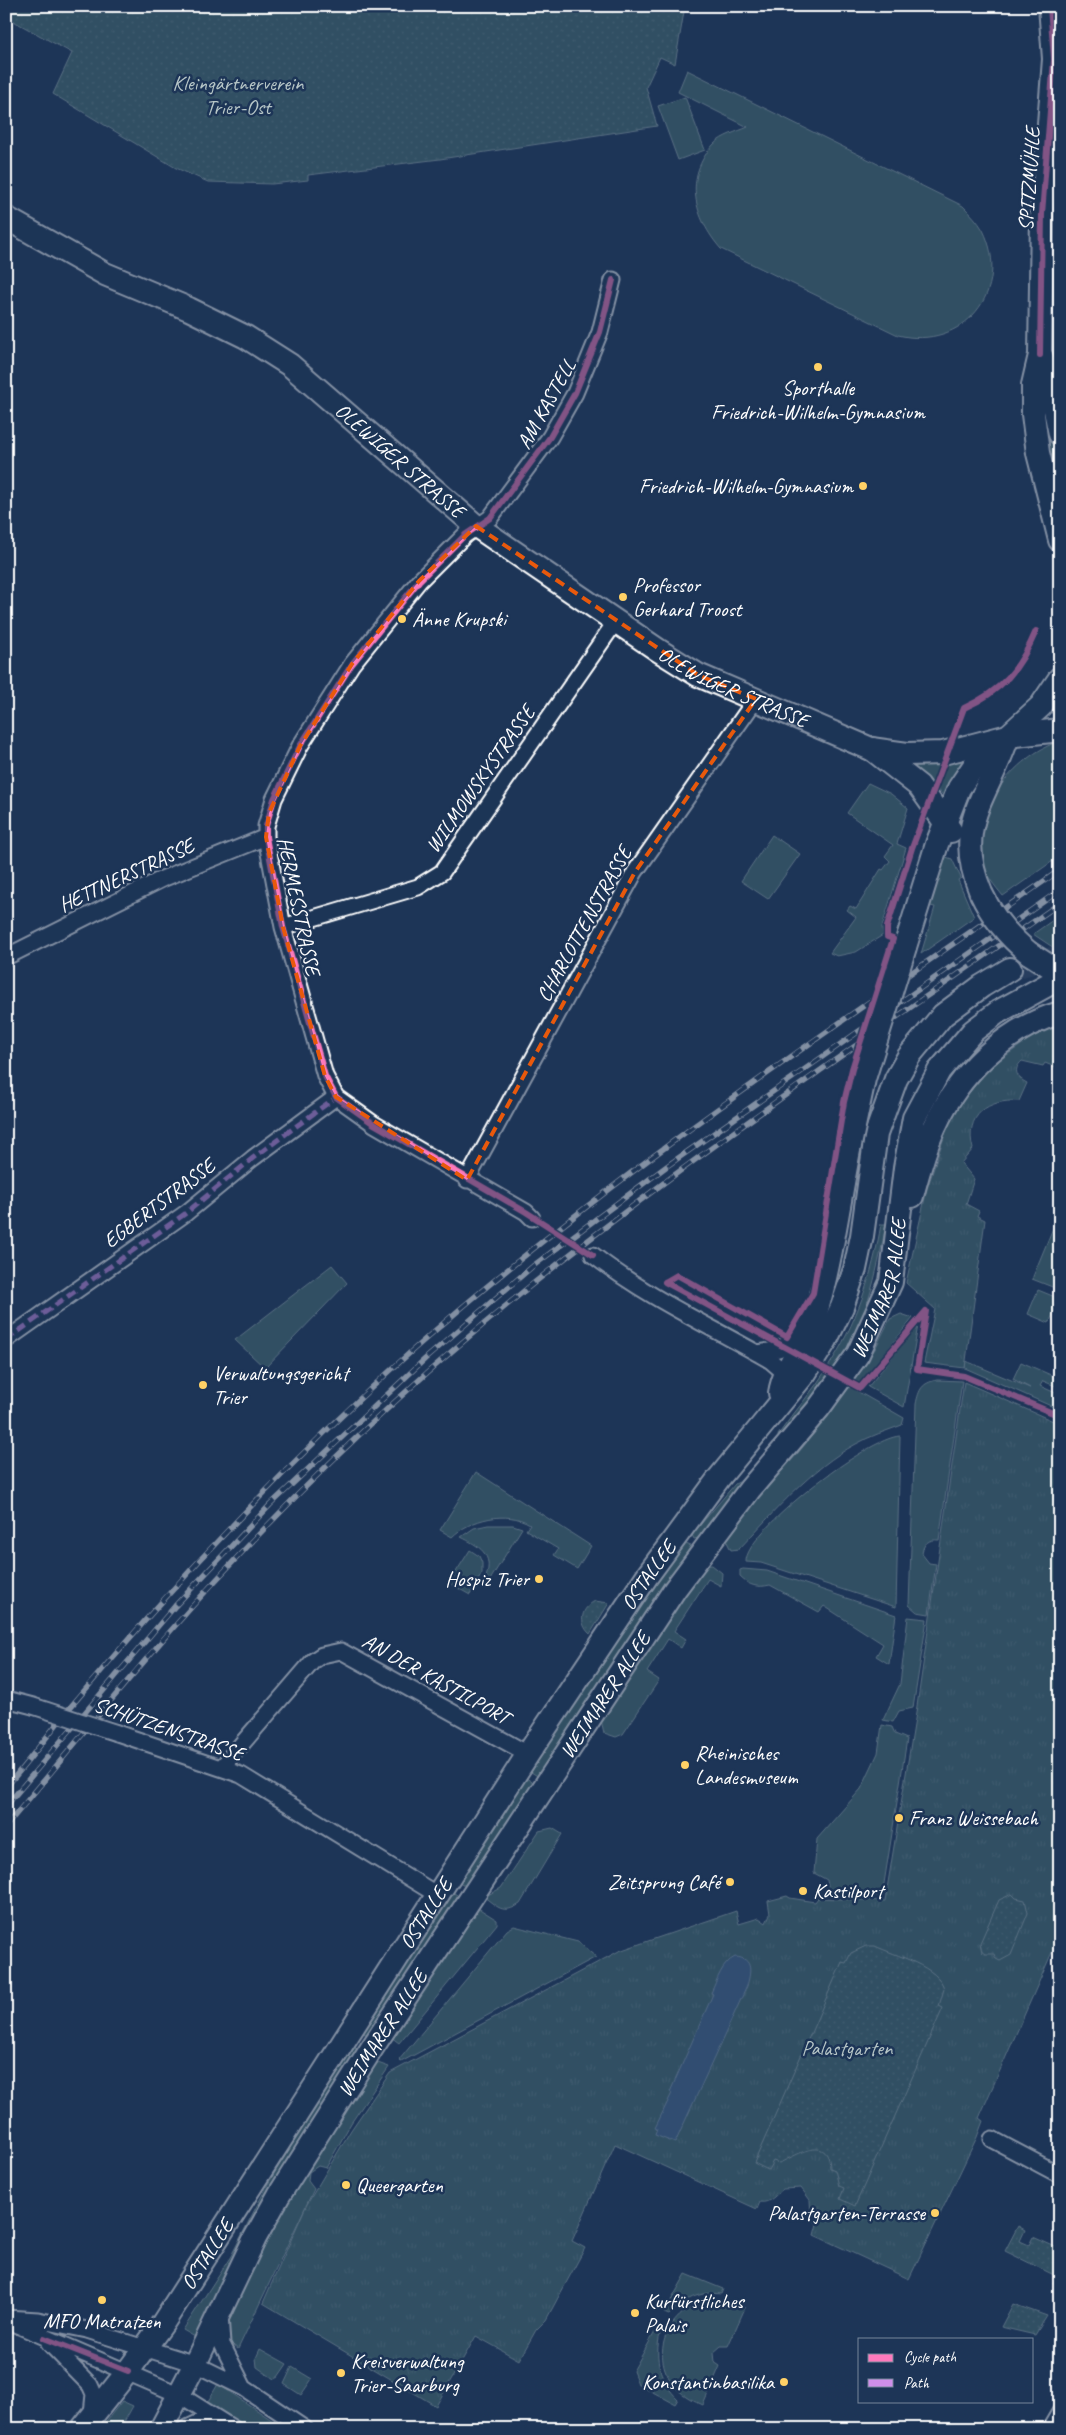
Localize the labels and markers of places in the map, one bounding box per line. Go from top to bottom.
marker: Sporthalle Friedrich-Wilhelm-Gymnasium [812,361,824,373]
place label: Sporthalle Friedrich-Wilhelm-Gymnasium [711,375,926,425]
place label: Friedrich-Wilhelm-Gymnasium [639,473,854,499]
marker: Friedrich-Wilhelm-Gymnasium [857,480,869,492]
place label: Professor Gerhard Troost [633,572,744,622]
marker: Professor Gerhard Troost [617,591,629,603]
place label: Änne Krupski [412,606,509,632]
marker: Änne Krupski [396,613,408,625]
place label: Verwaltungsgericht Trier [213,1360,351,1410]
marker: Verwaltungsgericht Trier [197,1379,209,1391]
place label: Hospiz Trier [445,1566,530,1592]
marker: Hospiz Trier [533,1573,545,1585]
place label: Rheinisches Landesmuseum [695,1740,799,1790]
marker: Rheinisches Landesmuseum [679,1759,691,1771]
place label: Franz Weissebach [909,1805,1039,1831]
marker: Franz Weissebach [893,1812,905,1824]
place label: Zeitsprung Café [608,1869,723,1895]
marker: Zeitsprung Café [724,1876,736,1888]
place label: Kastilport [813,1878,886,1904]
marker: Kastilport [797,1885,809,1897]
place label: Queergarten [356,2172,443,2198]
marker: Queergarten [340,2179,352,2191]
place label: Palastgarten-Terrasse [768,2200,926,2226]
marker: Palastgarten-Terrasse [929,2207,941,2219]
place label: Kurfürstliches Palais [645,2288,745,2338]
marker: MFO Matratzen [96,2294,108,2306]
marker: Kurfürstliches Palais [629,2307,641,2319]
place label: MFO Matratzen [43,2308,161,2334]
place label: Kreisverwaltung Trier-Saarburg [351,2348,465,2398]
marker: Kreisverwaltung Trier-Saarburg [335,2367,347,2379]
place label: Konstantinbasilika [642,2369,776,2395]
marker: Konstantinbasilika [778,2376,790,2388]

